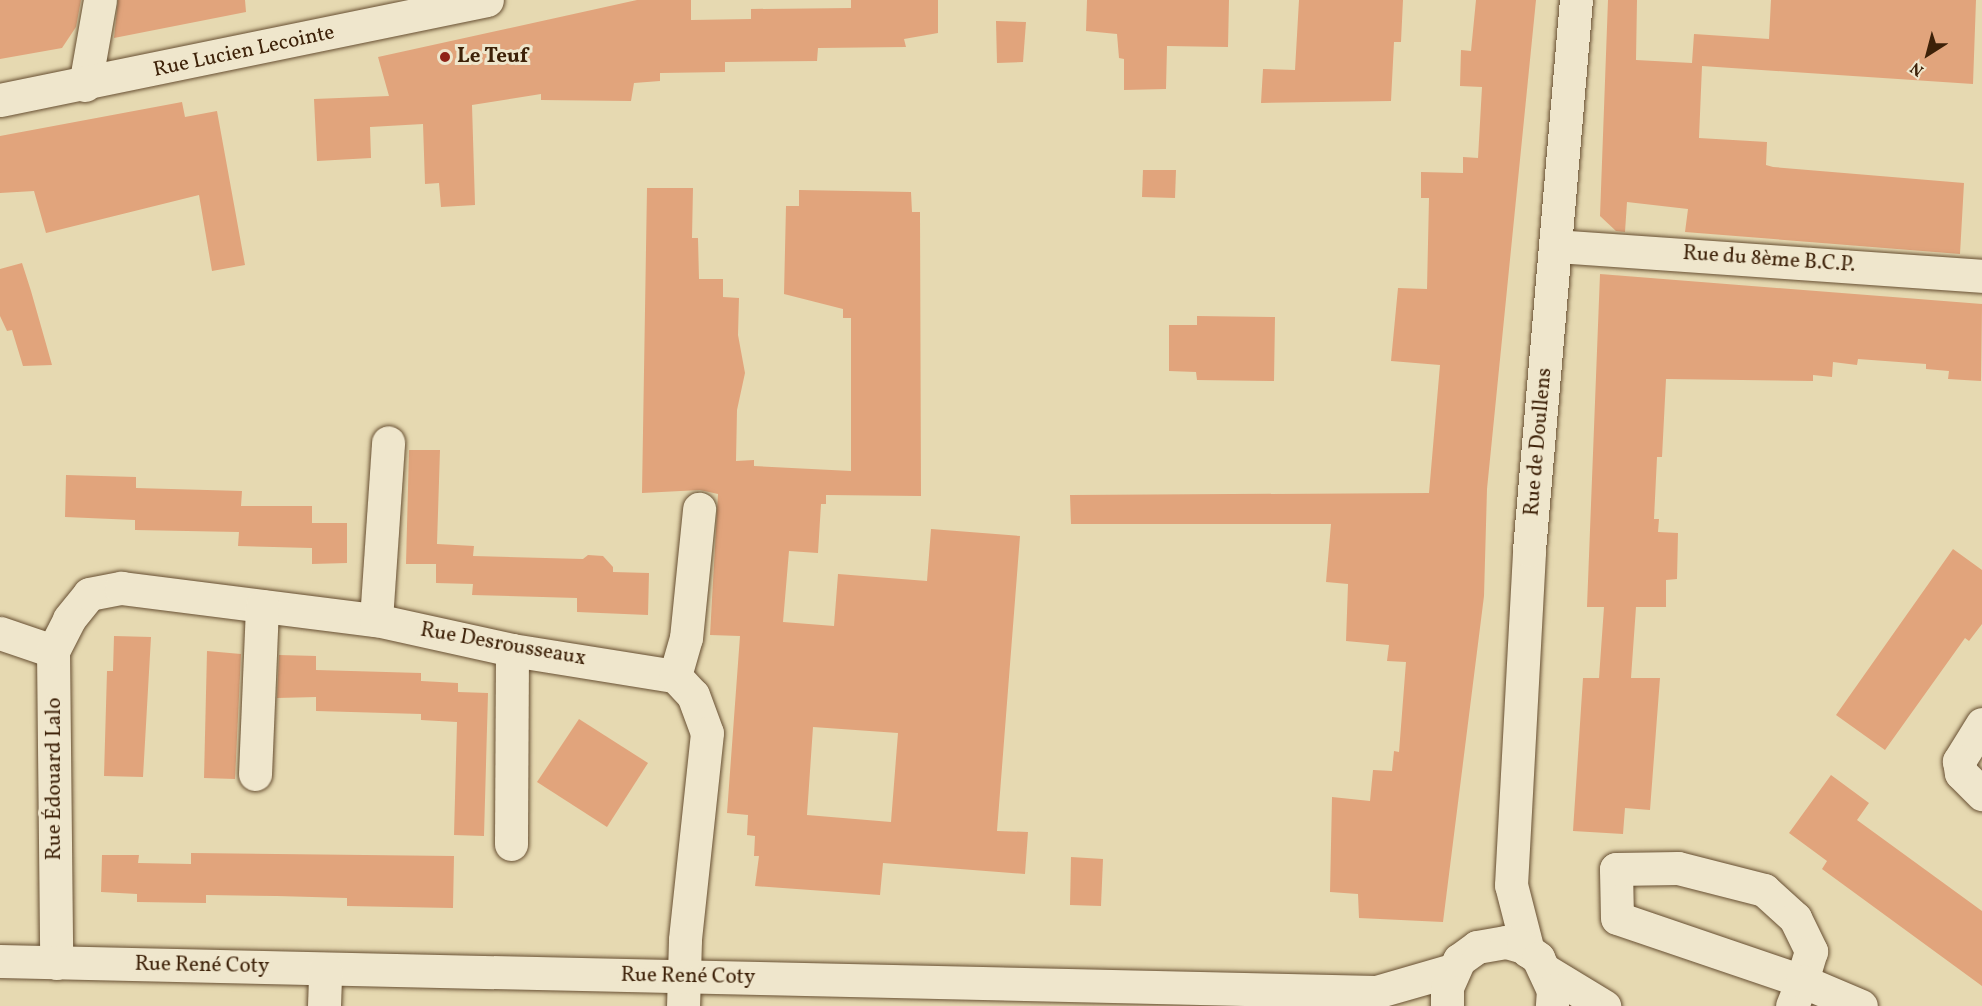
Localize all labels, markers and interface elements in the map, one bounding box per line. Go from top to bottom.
street label: Rue Lucien Lecointe [151,20,337,84]
north arrow [1898,24,1958,84]
place label: Le Teuf [457,44,528,70]
marker: Le Teuf [438,50,452,64]
text: N [1906,56,1929,81]
street label: Rue du 8ème B.C.P. [1682,241,1856,279]
street label: Rue de Doullens [1520,367,1558,517]
street label: Rue Desrousseaux [418,618,588,672]
street label: Rue Édouard Lalo [42,698,68,860]
street label: Rue René Coty [135,952,269,980]
street label: Rue René Coty [621,963,755,991]

